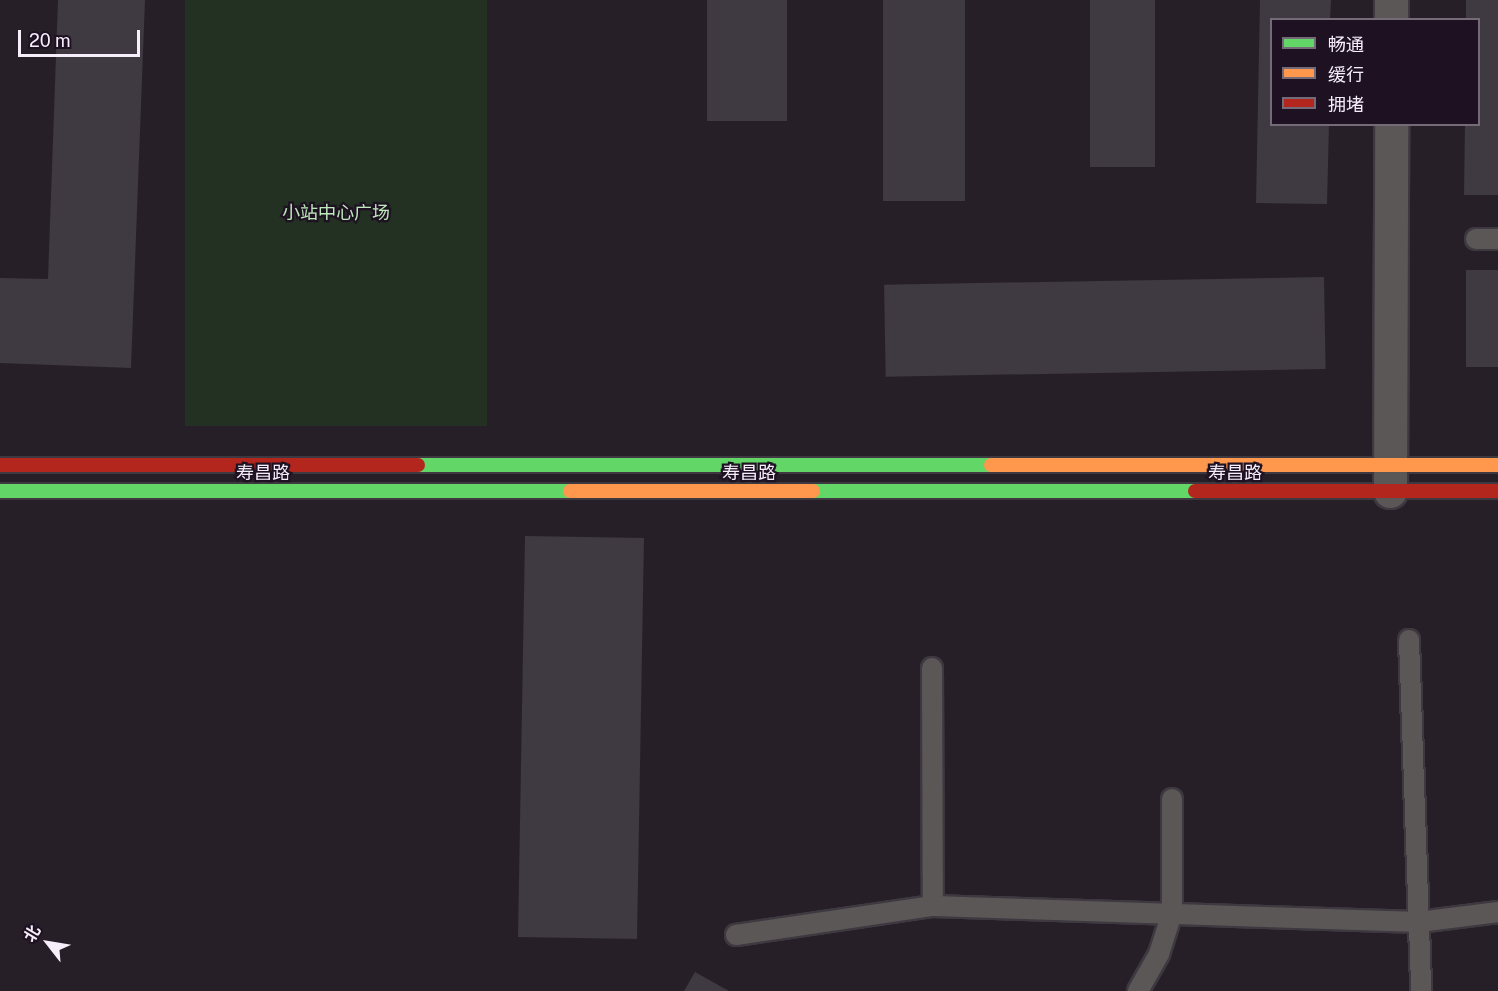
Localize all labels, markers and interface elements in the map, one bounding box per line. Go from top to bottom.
scale bar [21,18,142,56]
legend [1270,18,1480,126]
text: 20 m [29,30,71,51]
text: 畅通 [1328,34,1364,55]
text: 缓行 [1328,64,1364,85]
text: 拥堵 [1328,94,1364,115]
park label: 小站中心广场 [282,202,390,224]
street label: 寿昌路 [236,462,290,484]
street label: 寿昌路 [722,462,776,484]
street label: 寿昌路 [1208,462,1262,484]
north arrow [18,913,78,973]
text: 北 [20,922,44,945]

